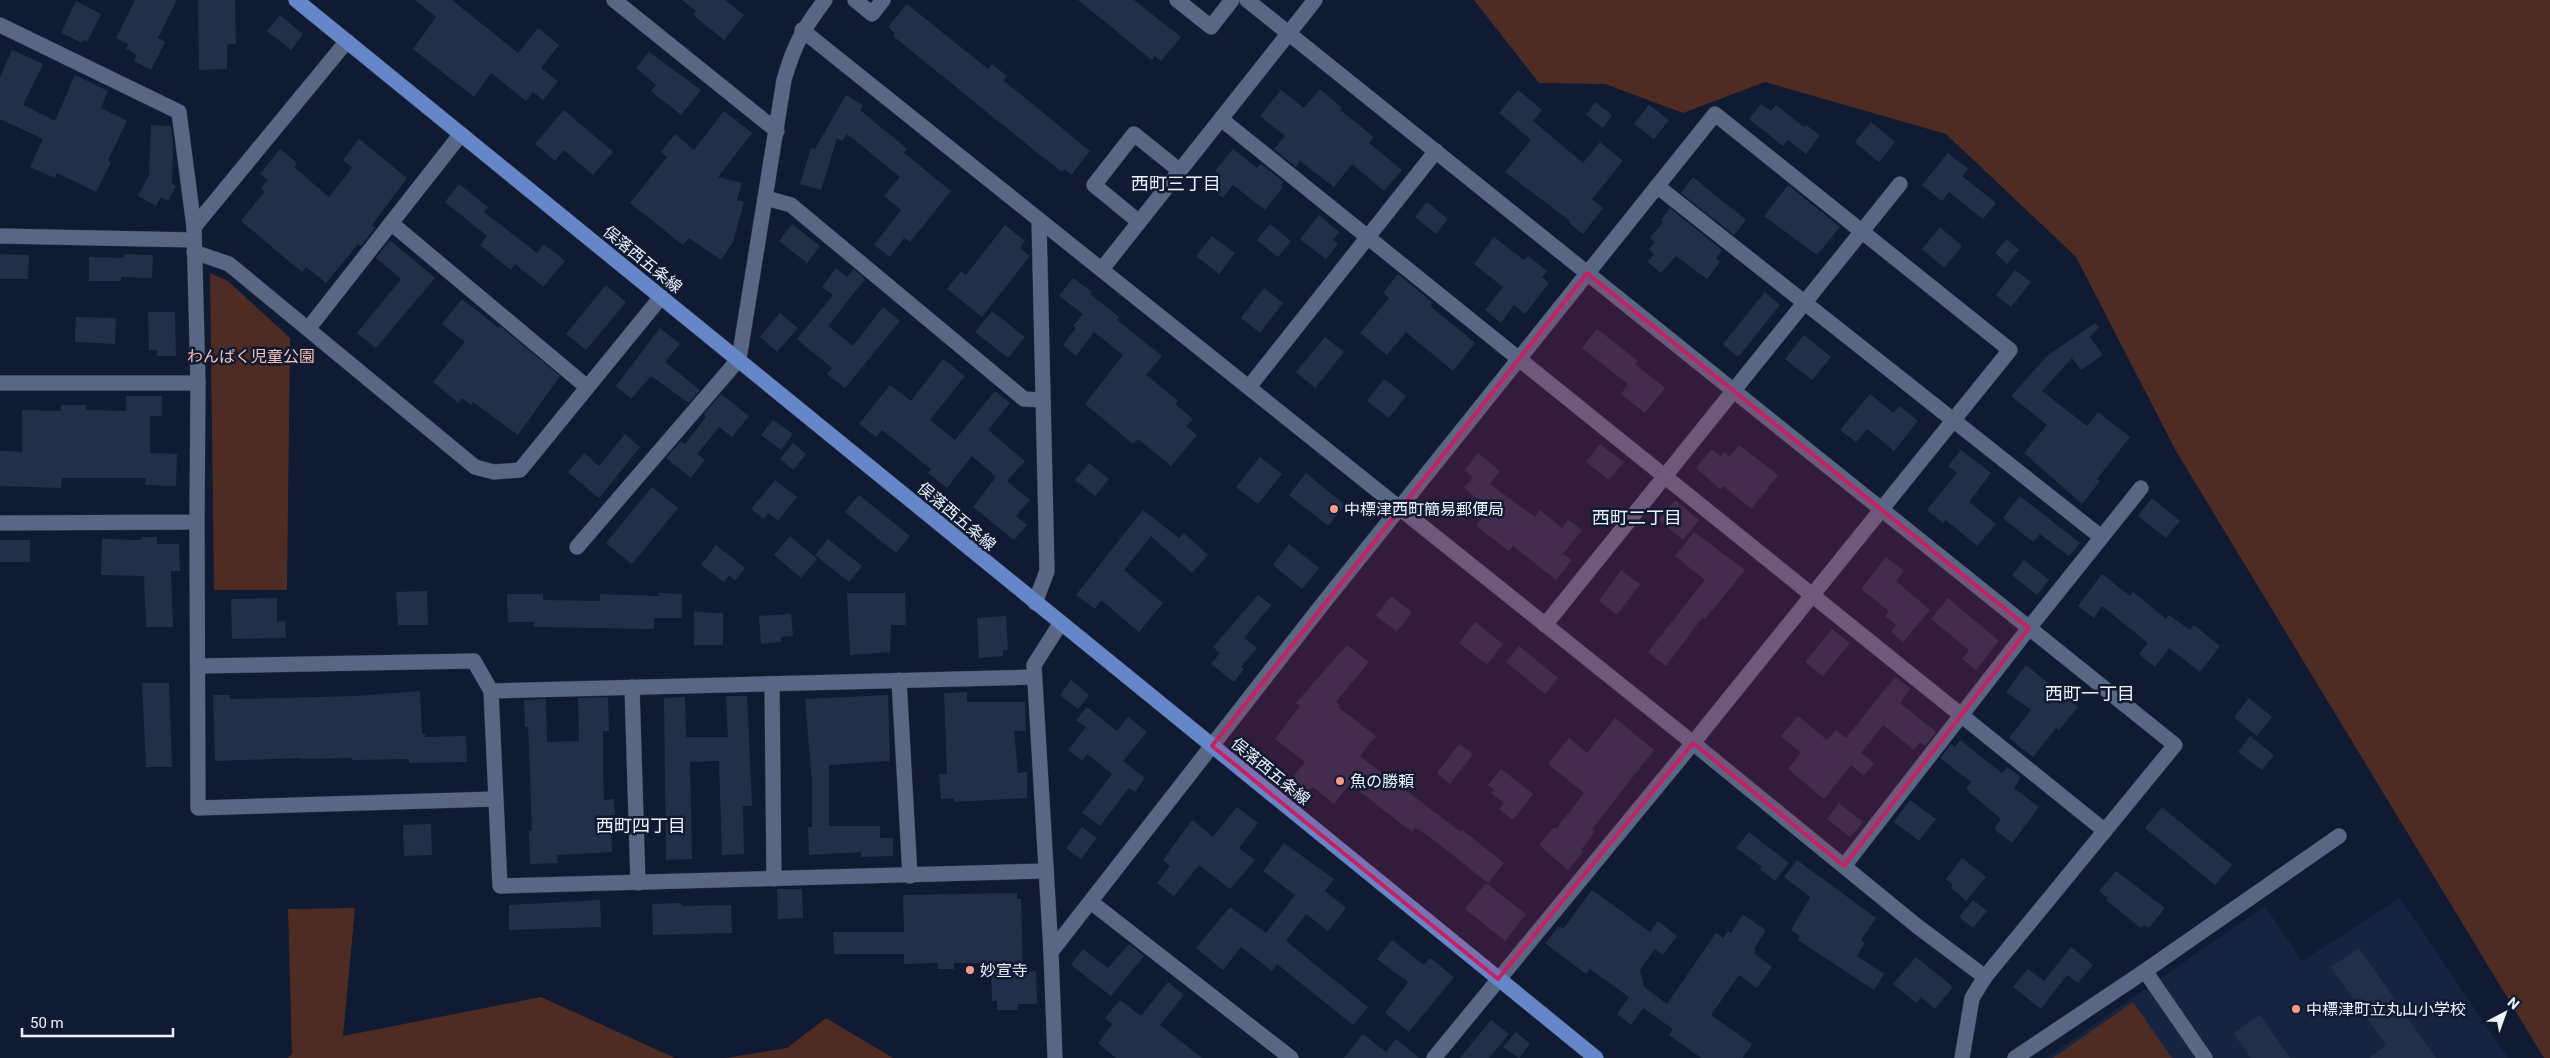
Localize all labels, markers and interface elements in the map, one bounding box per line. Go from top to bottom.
district label: 西町三丁目 [1131,173,1221,194]
street label: 俣落西五条線 [599,222,686,297]
park label: わんぱく児童公園 [187,347,315,366]
street label: 俣落西五条線 [914,478,1000,555]
place label: 中標津西町簡易郵便局 [1344,500,1504,519]
marker: 中標津西町簡易郵便局 [1328,503,1340,515]
district label: 西町二丁目 [1592,507,1682,528]
district label: 西町一丁目 [2045,683,2135,704]
street label: 俣落西五条線 [1227,734,1314,809]
place label: 魚の勝頼 [1350,772,1414,791]
marker: 魚の勝頼 [1334,775,1346,787]
district label: 西町四丁目 [596,815,686,836]
place label: 妙宣寺 [980,961,1028,980]
marker: 妙宣寺 [964,964,976,976]
north arrow [2480,988,2530,1038]
text: N [2505,994,2523,1012]
place label: 中標津町立丸山小学校 [2306,1000,2466,1019]
marker: 中標津町立丸山小学校 [2290,1003,2302,1015]
scale bar [22,1006,174,1038]
text: 50 m [30,1014,64,1032]

